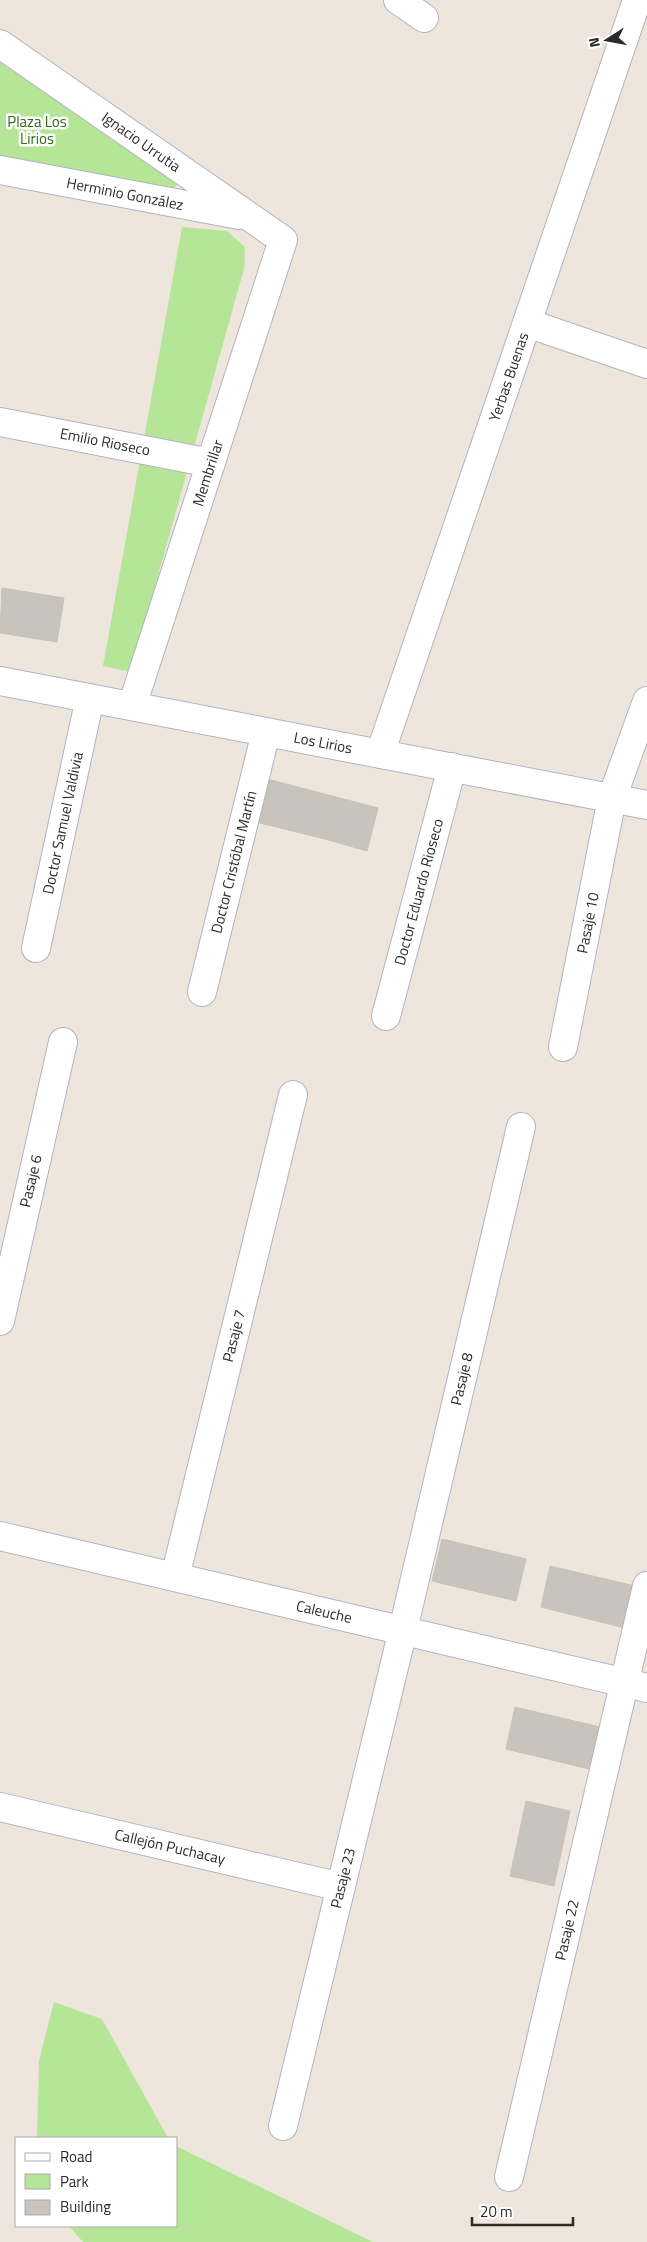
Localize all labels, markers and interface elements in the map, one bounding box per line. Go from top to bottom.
north arrow [582,15,632,65]
text: N [583,36,605,49]
street label: Ignacio Urrutia [97,106,186,178]
park label: Plaza Los Lirios [7,110,67,150]
street label: Herminio González [65,171,186,216]
street label: Yerbas Buenas [483,329,535,424]
street label: Emilio Rioseco [58,421,152,462]
street label: Membrillar [186,437,229,509]
street label: Los Lirios [292,726,354,759]
street label: Doctor Samuel Valdivia [36,749,89,896]
street label: Doctor Cristóbal Martín [205,788,262,936]
street label: Doctor Eduardo Rioseco [388,816,449,968]
street label: Pasaje 10 [570,890,605,955]
street label: Pasaje 6 [13,1152,48,1209]
street label: Pasaje 7 [216,1307,251,1365]
street label: Pasaje 8 [444,1350,479,1407]
street label: Caleuche [294,1594,354,1629]
street label: Callejón Puchacay [113,1823,228,1870]
street label: Pasaje 23 [324,1845,361,1911]
street label: Pasaje 22 [548,1897,585,1963]
legend [15,2137,178,2227]
text: Road [60,2145,92,2168]
text: Park [60,2170,89,2193]
scale bar [472,2194,573,2226]
text: Building [60,2195,111,2218]
text: 20 m [480,2200,513,2223]

